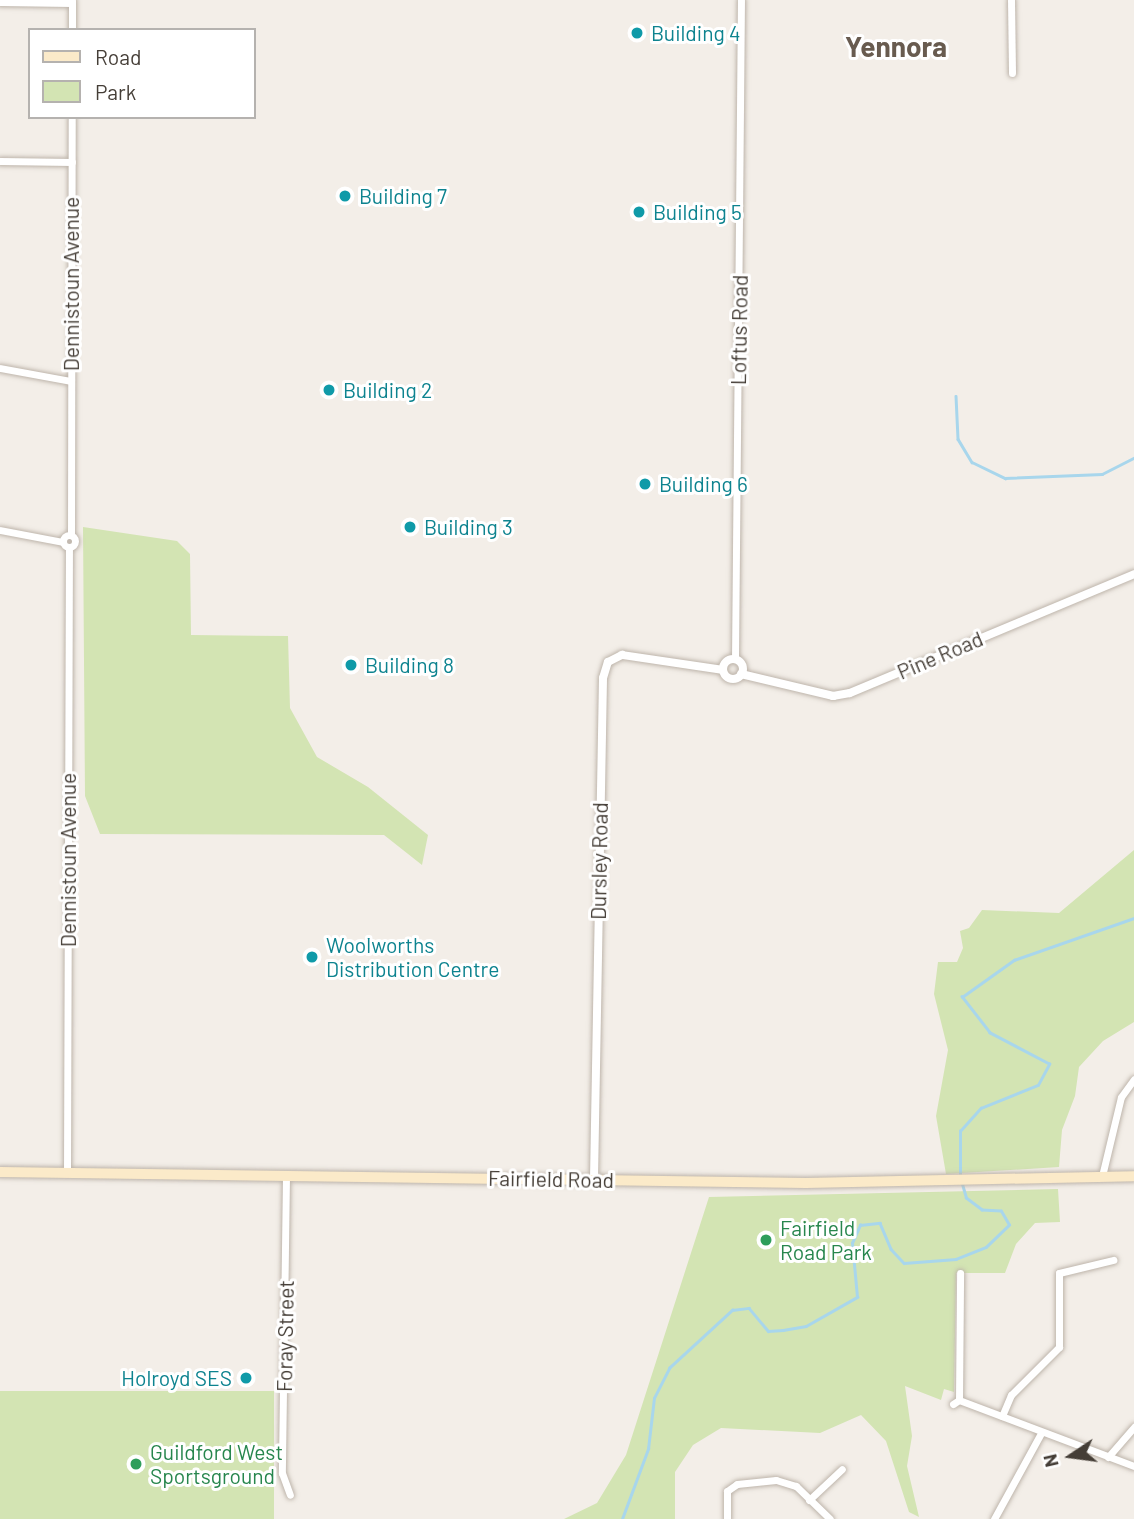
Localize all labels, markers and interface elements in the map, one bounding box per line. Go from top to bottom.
place label: Building 4 [651,20,740,46]
marker: Building 4 [629,25,645,41]
legend [28,28,256,119]
district label: Yennora [845,29,947,63]
text: Road [95,44,141,69]
text: Park [95,79,136,104]
place label: Building 7 [359,183,447,209]
marker: Building 7 [337,188,353,204]
street label: Dennistoun Avenue [58,197,84,371]
place label: Building 5 [653,199,742,225]
marker: Building 5 [631,204,647,220]
street label: Loftus Road [725,275,753,385]
place label: Building 2 [343,377,432,403]
marker: Building 2 [321,382,337,398]
place label: Building 6 [659,471,748,497]
marker: Building 6 [637,476,653,492]
place label: Building 3 [424,514,513,540]
marker: Building 3 [402,519,418,535]
street label: Pine Road [893,626,987,684]
place label: Building 8 [365,652,454,678]
marker: Building 8 [343,657,359,673]
street label: Dennistoun Avenue [55,773,81,947]
street label: Dursley Road [585,802,613,920]
place label: Woolworths Distribution Centre [326,932,499,982]
marker: Woolworths Distribution Centre [304,949,320,965]
street label: Fairfield Road [488,1165,614,1193]
place label: Fairfield Road Park [780,1215,872,1265]
marker: Fairfield Road Park [758,1232,774,1248]
street label: Foray Street [271,1280,299,1392]
place label: Holroyd SES [121,1365,232,1391]
marker: Holroyd SES [238,1370,254,1386]
north arrow [1036,1421,1106,1491]
place label: Guildford West Sportsground [150,1439,283,1489]
text: N [1037,1452,1063,1470]
marker: Guildford West Sportsground [128,1456,144,1472]

